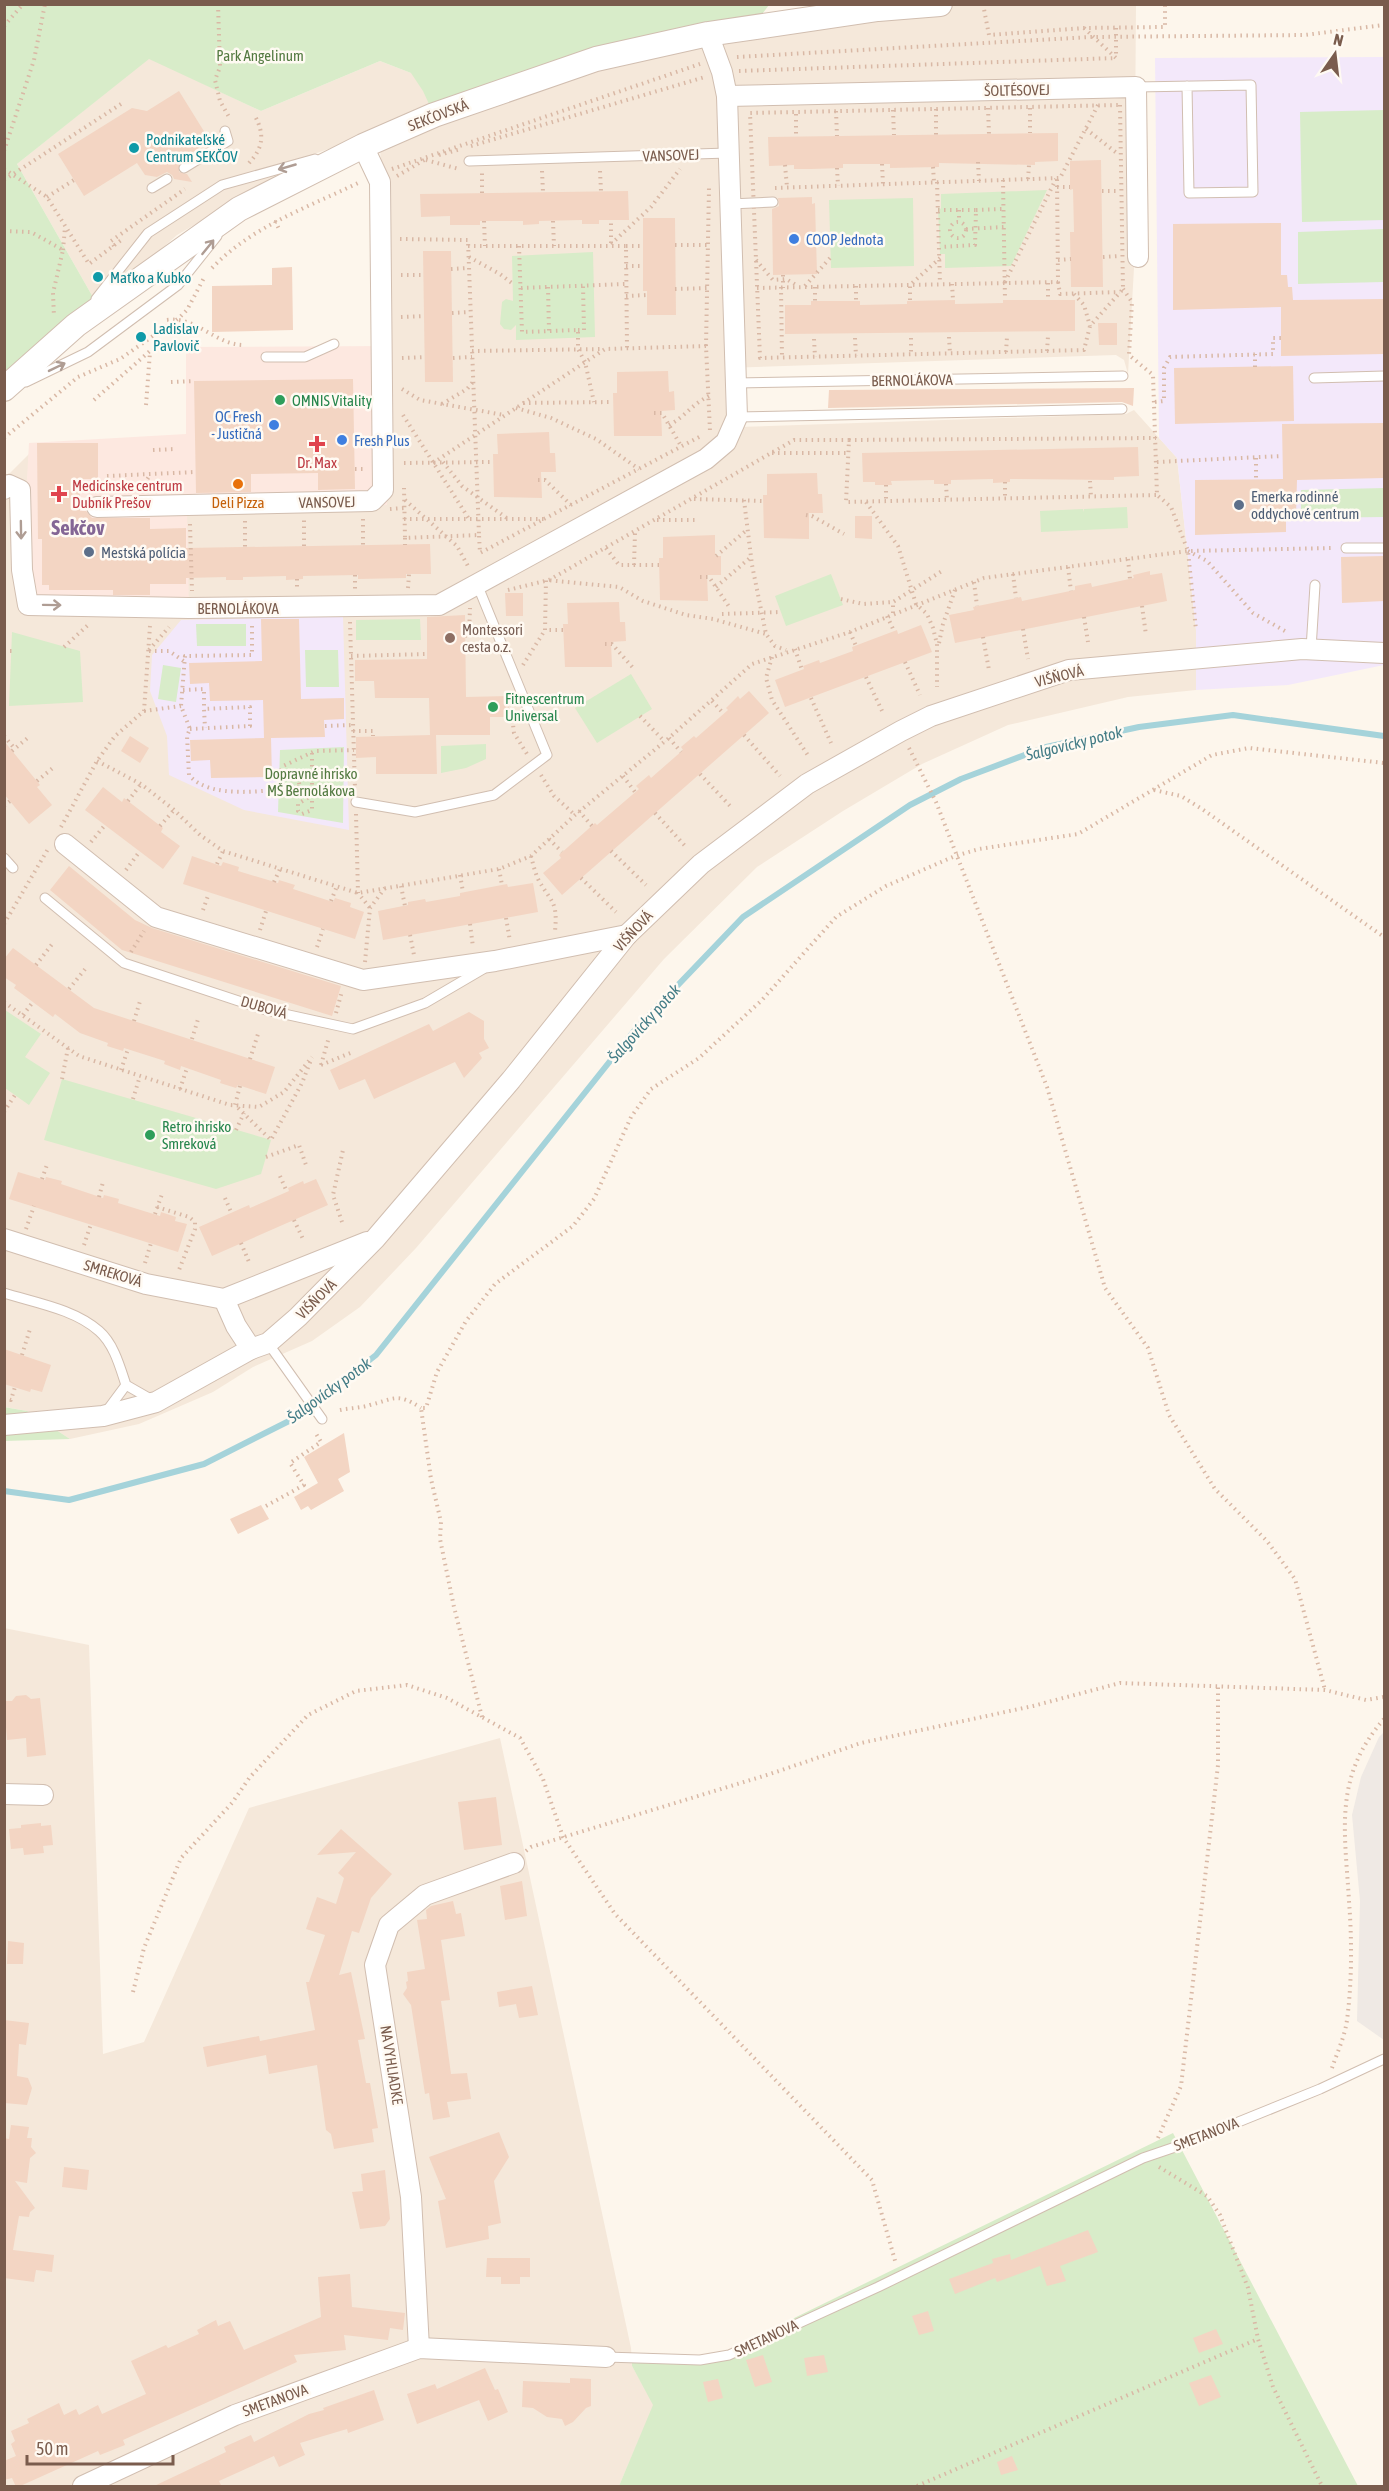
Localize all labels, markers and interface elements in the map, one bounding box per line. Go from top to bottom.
north arrow [1305,24,1365,84]
text: N [1332,30,1345,49]
park label: Park Angelinum [216,47,304,64]
street label: ŠOLTÉSOVEJ [984,81,1050,99]
street label: SEKČOVSKÁ [406,96,471,134]
place label: Podnikateľské Centrum SEKČOV [146,131,238,165]
marker: Podnikateľské Centrum SEKČOV [127,141,141,155]
street label: VANSOVEJ [642,146,700,164]
one-way arrow [278,162,297,173]
place label: COOP Jednota [806,231,884,248]
marker: COOP Jednota [787,232,801,246]
one-way arrow [202,239,215,255]
place label: Maťko a Kubko [110,269,191,286]
marker: Maťko a Kubko [91,270,105,284]
place label: Ladislav Pavlovič [153,320,200,354]
marker: Ladislav Pavlovič [134,330,148,344]
one-way arrow [48,360,66,372]
street label: BERNOLÁKOVA [871,371,954,389]
place label: OMNIS Vitality [292,392,372,409]
marker: OMNIS Vitality [273,393,287,407]
place label: OC Fresh - Justičná [211,408,262,442]
marker: OC Fresh - Justičná [267,418,281,432]
place label: Fresh Plus [354,432,409,449]
marker: Fresh Plus [335,433,349,447]
marker: Dr. Max [310,437,324,451]
place label: Dr. Max [297,454,337,471]
place label: Medicínske centrum Dubník Prešov [72,477,183,511]
marker: Deli Pizza [231,477,245,491]
marker: Medicínske centrum Dubník Prešov [50,485,68,503]
place label: Emerka rodinné oddychové centrum [1251,488,1359,522]
street label: VANSOVEJ [299,493,355,511]
place label: Deli Pizza [212,494,265,511]
marker: Emerka rodinné oddychové centrum [1232,498,1246,512]
district label: Sekčov [51,515,105,539]
one-way arrow [15,519,27,539]
place label: Mestská polícia [101,544,186,561]
marker: Mestská polícia [82,545,96,559]
one-way arrow [41,600,61,611]
street label: BERNOLÁKOVA [197,600,279,617]
place label: Montessori cesta o.z. [462,621,523,655]
marker: Montessori cesta o.z. [443,631,457,645]
street label: VIŠŇOVÁ [1033,662,1086,690]
place label: Fitnescentrum Universal [505,690,585,724]
marker: Fitnescentrum Universal [486,700,500,714]
water label: Šalgovícky potok [1023,722,1125,765]
park label: Dopravné ihrisko MŠ Bernolákova [264,765,358,799]
street label: VIŠŇOVÁ [610,907,656,955]
water label: Šalgovícky potok [604,980,685,1067]
street label: DUBOVÁ [239,992,290,1022]
place label: Retro ihrisko Smreková [162,1118,231,1152]
marker: Retro ihrisko Smreková [143,1128,157,1142]
street label: SMREKOVÁ [82,1256,145,1290]
street label: VIŠŇOVÁ [293,1275,340,1322]
water label: Šalgovícky potok [283,1353,376,1428]
street label: NA VYHLIADKE [377,2024,407,2106]
street label: SMETANOVA [1171,2114,1241,2154]
street label: SMETANOVA [732,2316,801,2360]
street label: SMETANOVA [240,2380,310,2420]
scale bar [27,2428,172,2466]
text: 50 m [36,2438,68,2459]

